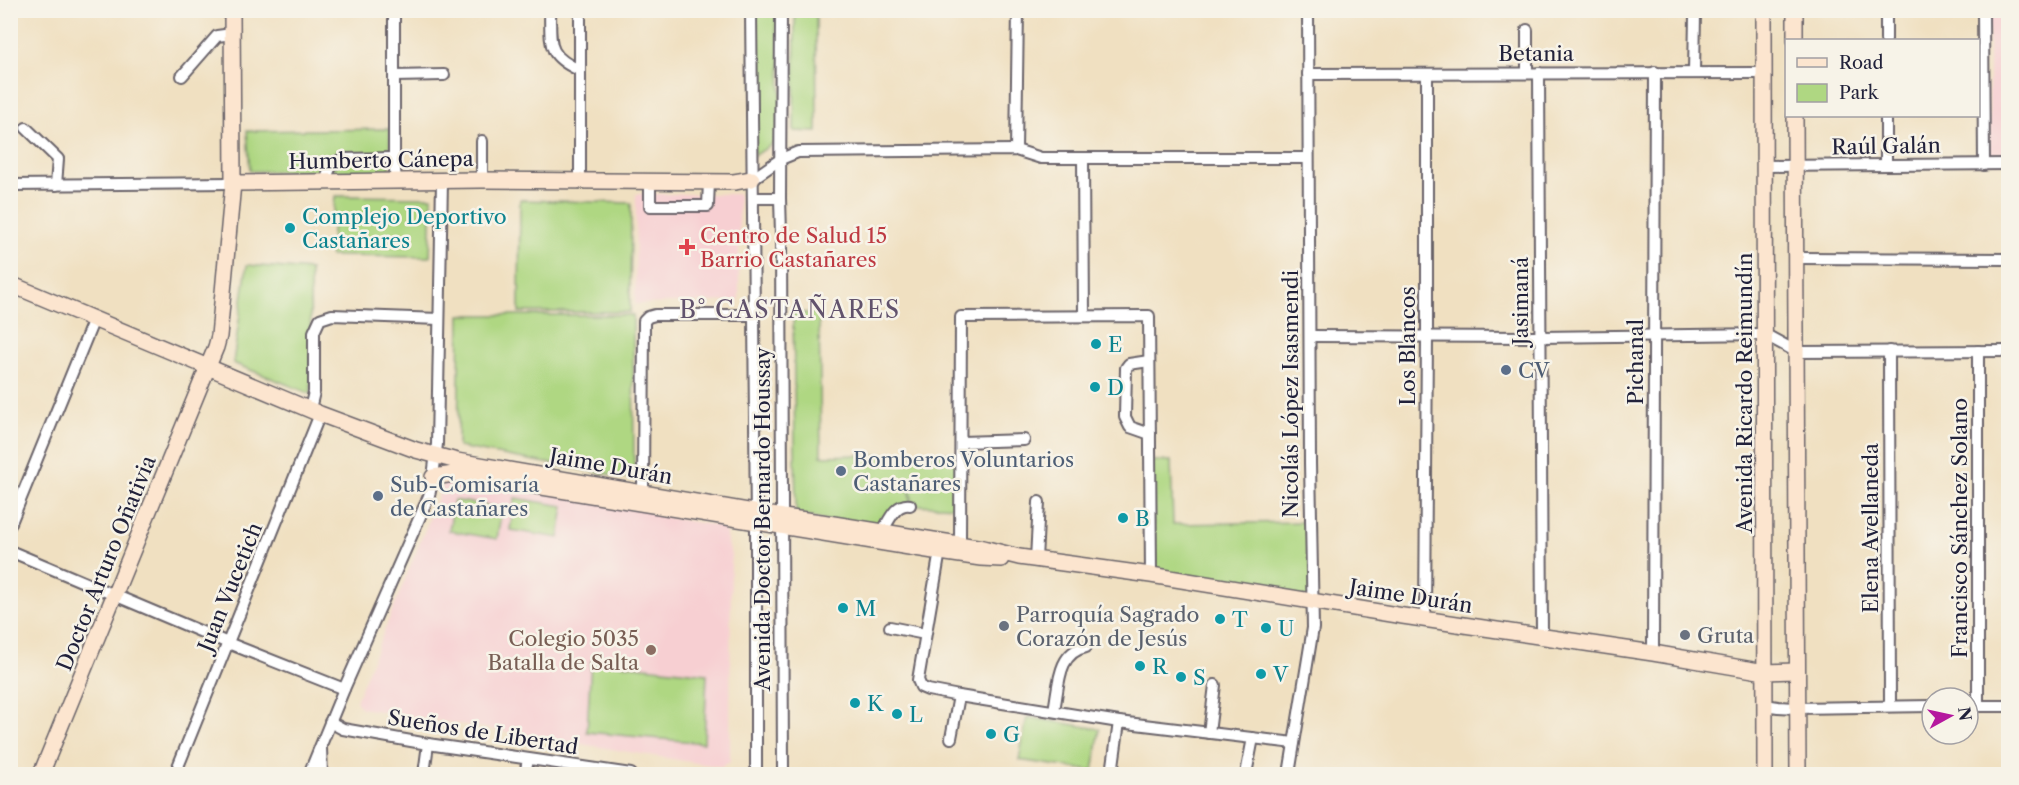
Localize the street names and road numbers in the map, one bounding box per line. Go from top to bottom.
street label: Betania [1498,41,1575,66]
street label: Raúl Galán [1831,133,1941,159]
street label: Humberto Cánepa [288,146,475,174]
street label: Avenida Ricardo Reimundín [1732,253,1757,534]
street label: Jasimaná [1508,256,1533,348]
street label: Nicolás López Isasmendi [1278,270,1303,518]
street label: Los Blancos [1395,286,1420,406]
street label: Pichanal [1623,319,1648,405]
street label: Avenida Doctor Bernardo Houssay [750,347,775,692]
street label: Francisco Sánchez Solano [1947,398,1972,658]
street label: Jaime Durán [545,442,674,489]
street label: Elena Avellaneda [1858,442,1883,613]
street label: Doctor Arturo Oñativia [51,451,161,674]
street label: Juan Vucetich [192,519,267,658]
street label: Jaime Durán [1345,573,1474,618]
street label: Sueños de Libertad [386,705,580,759]

